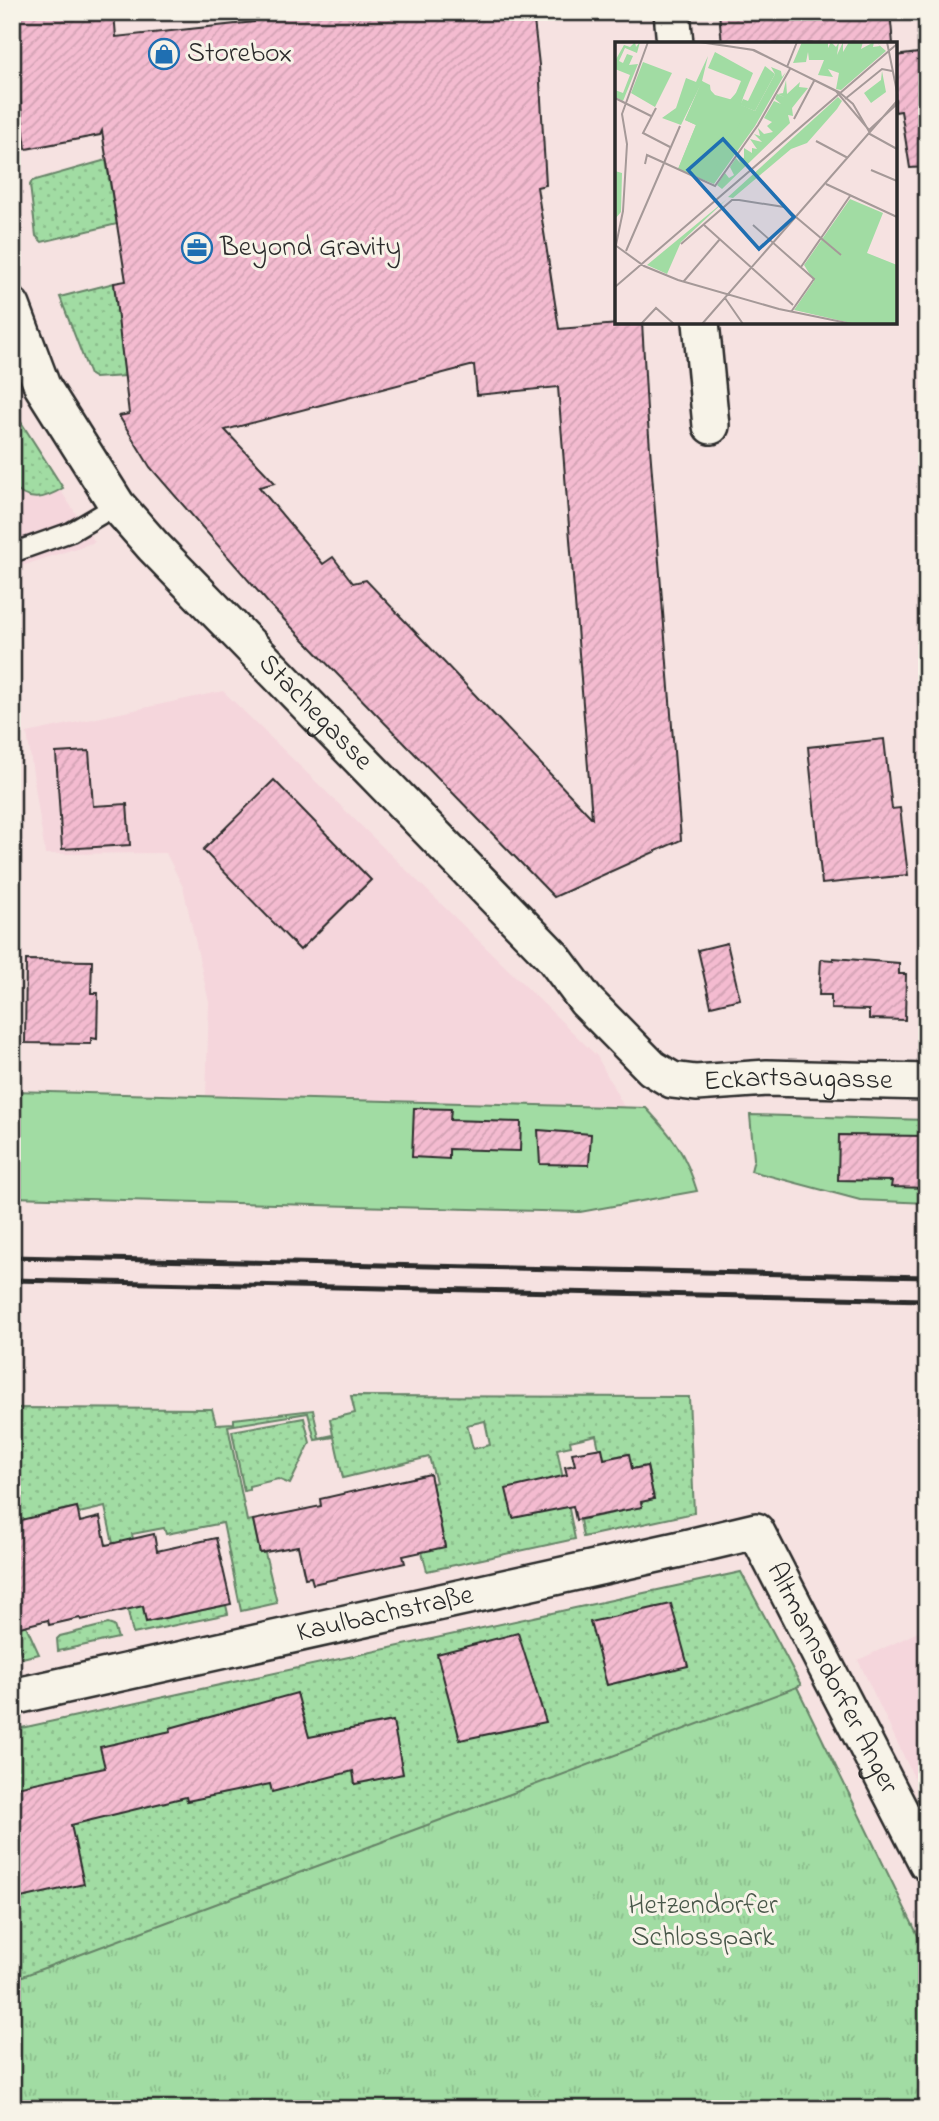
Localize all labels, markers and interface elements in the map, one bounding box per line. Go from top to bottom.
place label: Storebox [187,34,292,75]
shop icon: Storebox [147,37,181,71]
inset map [615,42,897,324]
place label: Beyond Gravity [219,228,401,269]
office icon: Beyond Gravity [180,231,214,265]
street label: Stachegasse [248,645,382,781]
street label: Eckartsaugasse [702,1057,894,1103]
street label: Altmannsdorfer Anger [755,1555,909,1801]
street label: Kaulbachstraße [293,1575,478,1654]
park label: Hetzendorfer Schlosspark [628,1886,778,1959]

